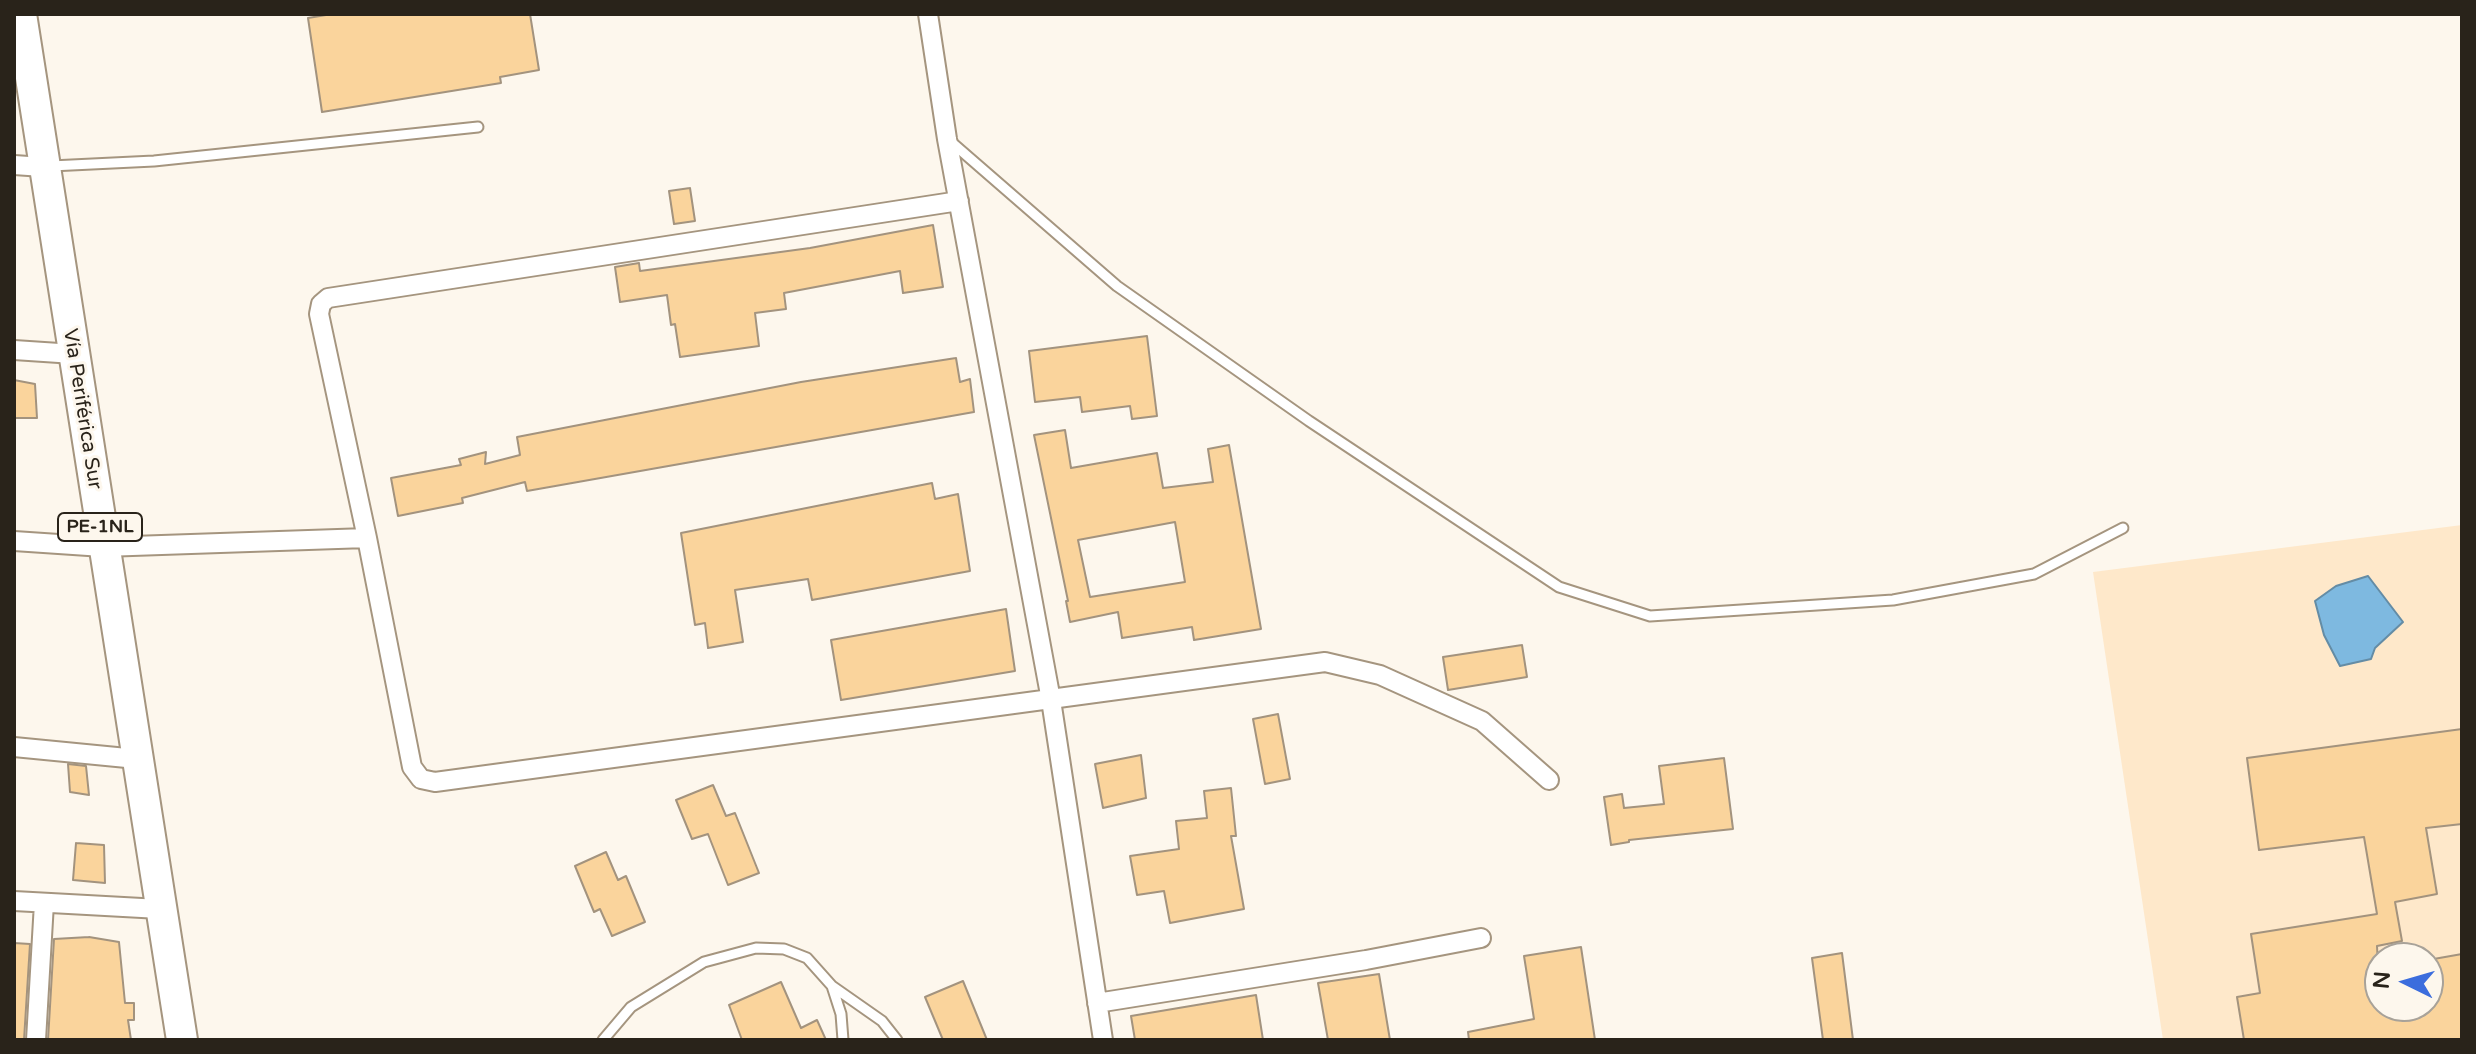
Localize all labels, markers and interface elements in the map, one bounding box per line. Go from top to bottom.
street label: Vía Periférica Sur [57,327,107,491]
road number: PE-1NL [58,513,142,541]
north arrow [2364,942,2444,1022]
text: N [2368,970,2396,990]

